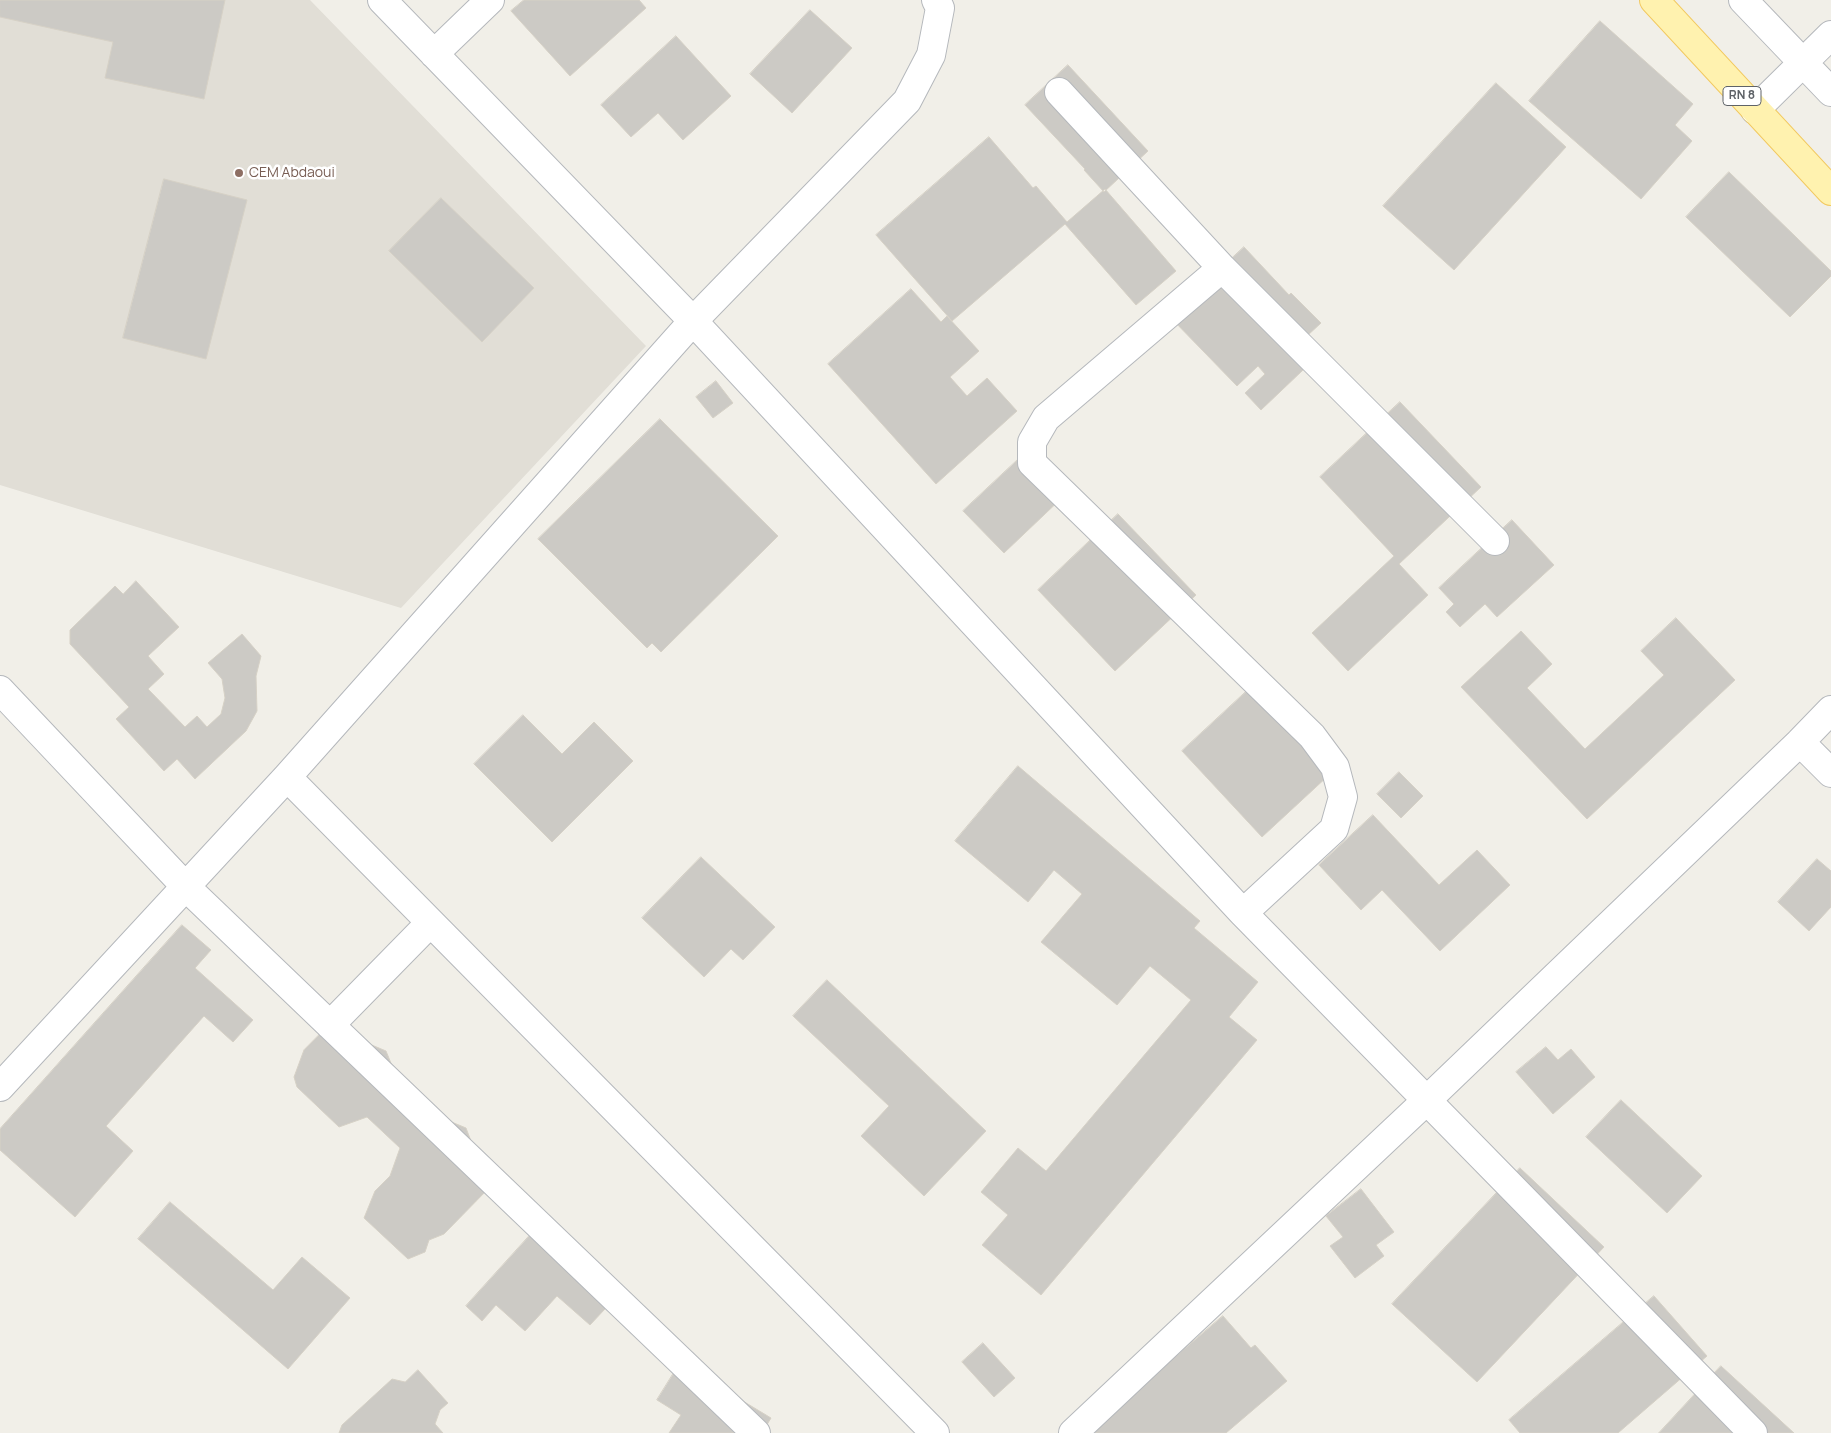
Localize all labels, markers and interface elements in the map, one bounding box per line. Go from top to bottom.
road number: RN 8 [1723,86,1761,105]
place label: CEM Abdaoui [249,165,335,181]
marker: CEM Abdaoui [233,167,245,179]

